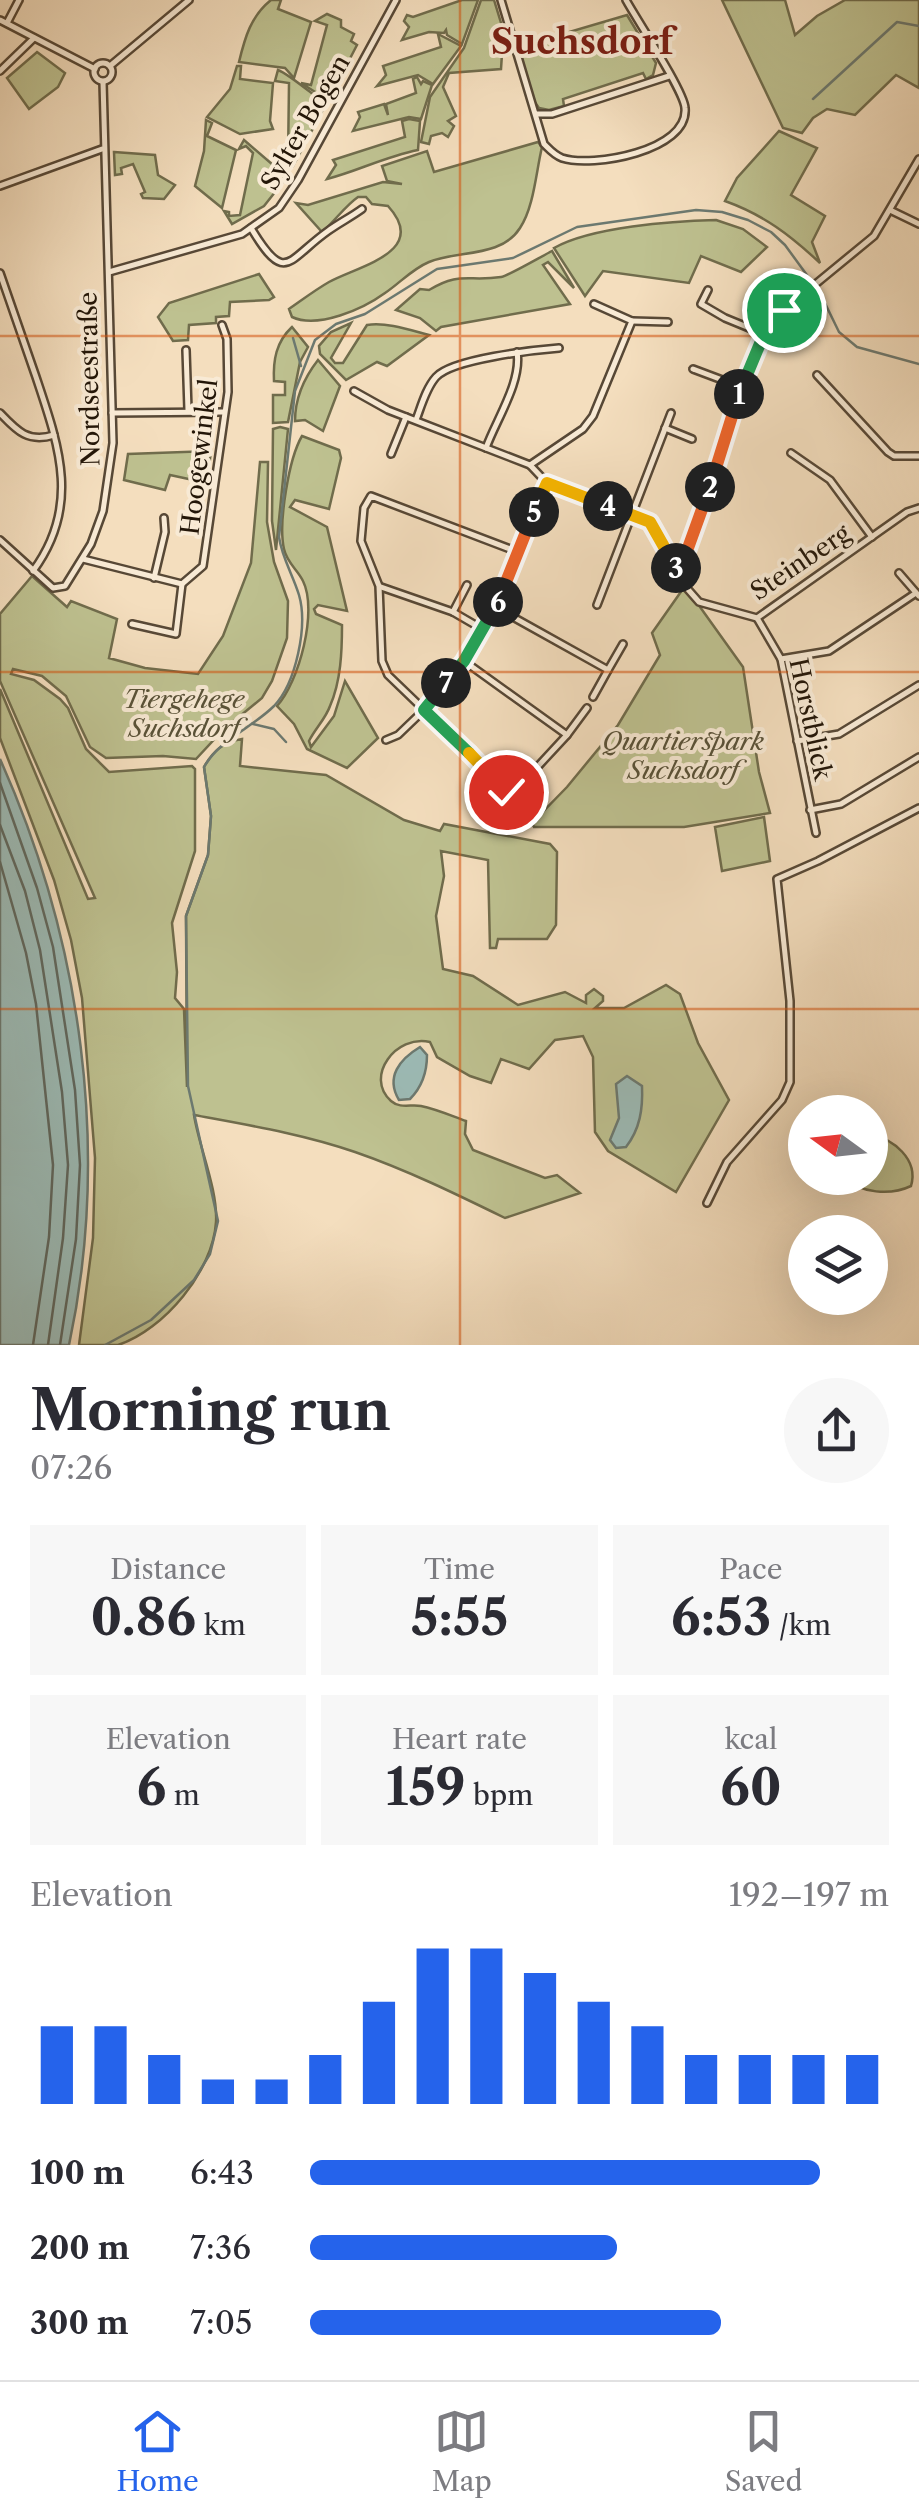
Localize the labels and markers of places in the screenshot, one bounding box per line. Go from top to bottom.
pin [742,268,827,353]
pin: 1 [714,369,764,419]
pin: 2 [685,462,735,512]
pin: 4 [583,481,633,531]
pin: 5 [509,487,559,537]
pin: 3 [651,543,701,593]
pin: 6 [473,577,523,627]
pin: 7 [421,658,471,708]
pin [464,750,549,835]

